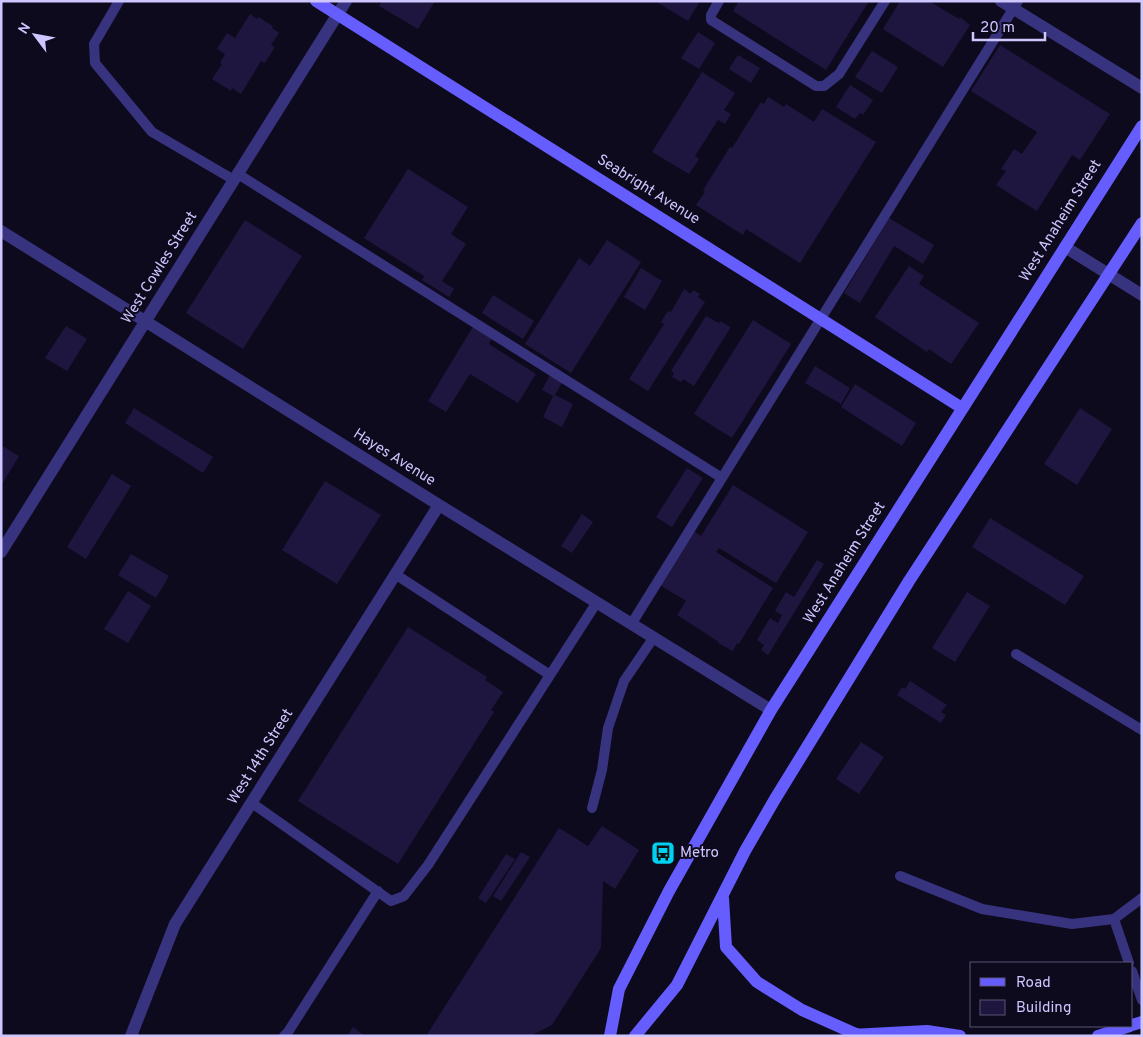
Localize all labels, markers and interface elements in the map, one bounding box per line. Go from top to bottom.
north arrow [10,10,60,60]
scale bar [973,10,1046,42]
text: 20 m [980,19,1015,38]
text: N [15,20,35,38]
street label: Seabright Avenue [593,151,703,229]
street label: West Anaheim Street [1016,156,1106,286]
street label: West Cowles Street [118,208,202,328]
street label: Hayes Avenue [349,425,439,491]
street label: West Anaheim Street [800,498,890,628]
street label: West 14th Street [224,706,298,808]
bus stop icon: Metro [650,840,676,866]
place label: Metro [680,844,719,863]
legend [970,962,1133,1027]
text: Road [1016,974,1051,993]
text: Building [1016,999,1071,1018]

